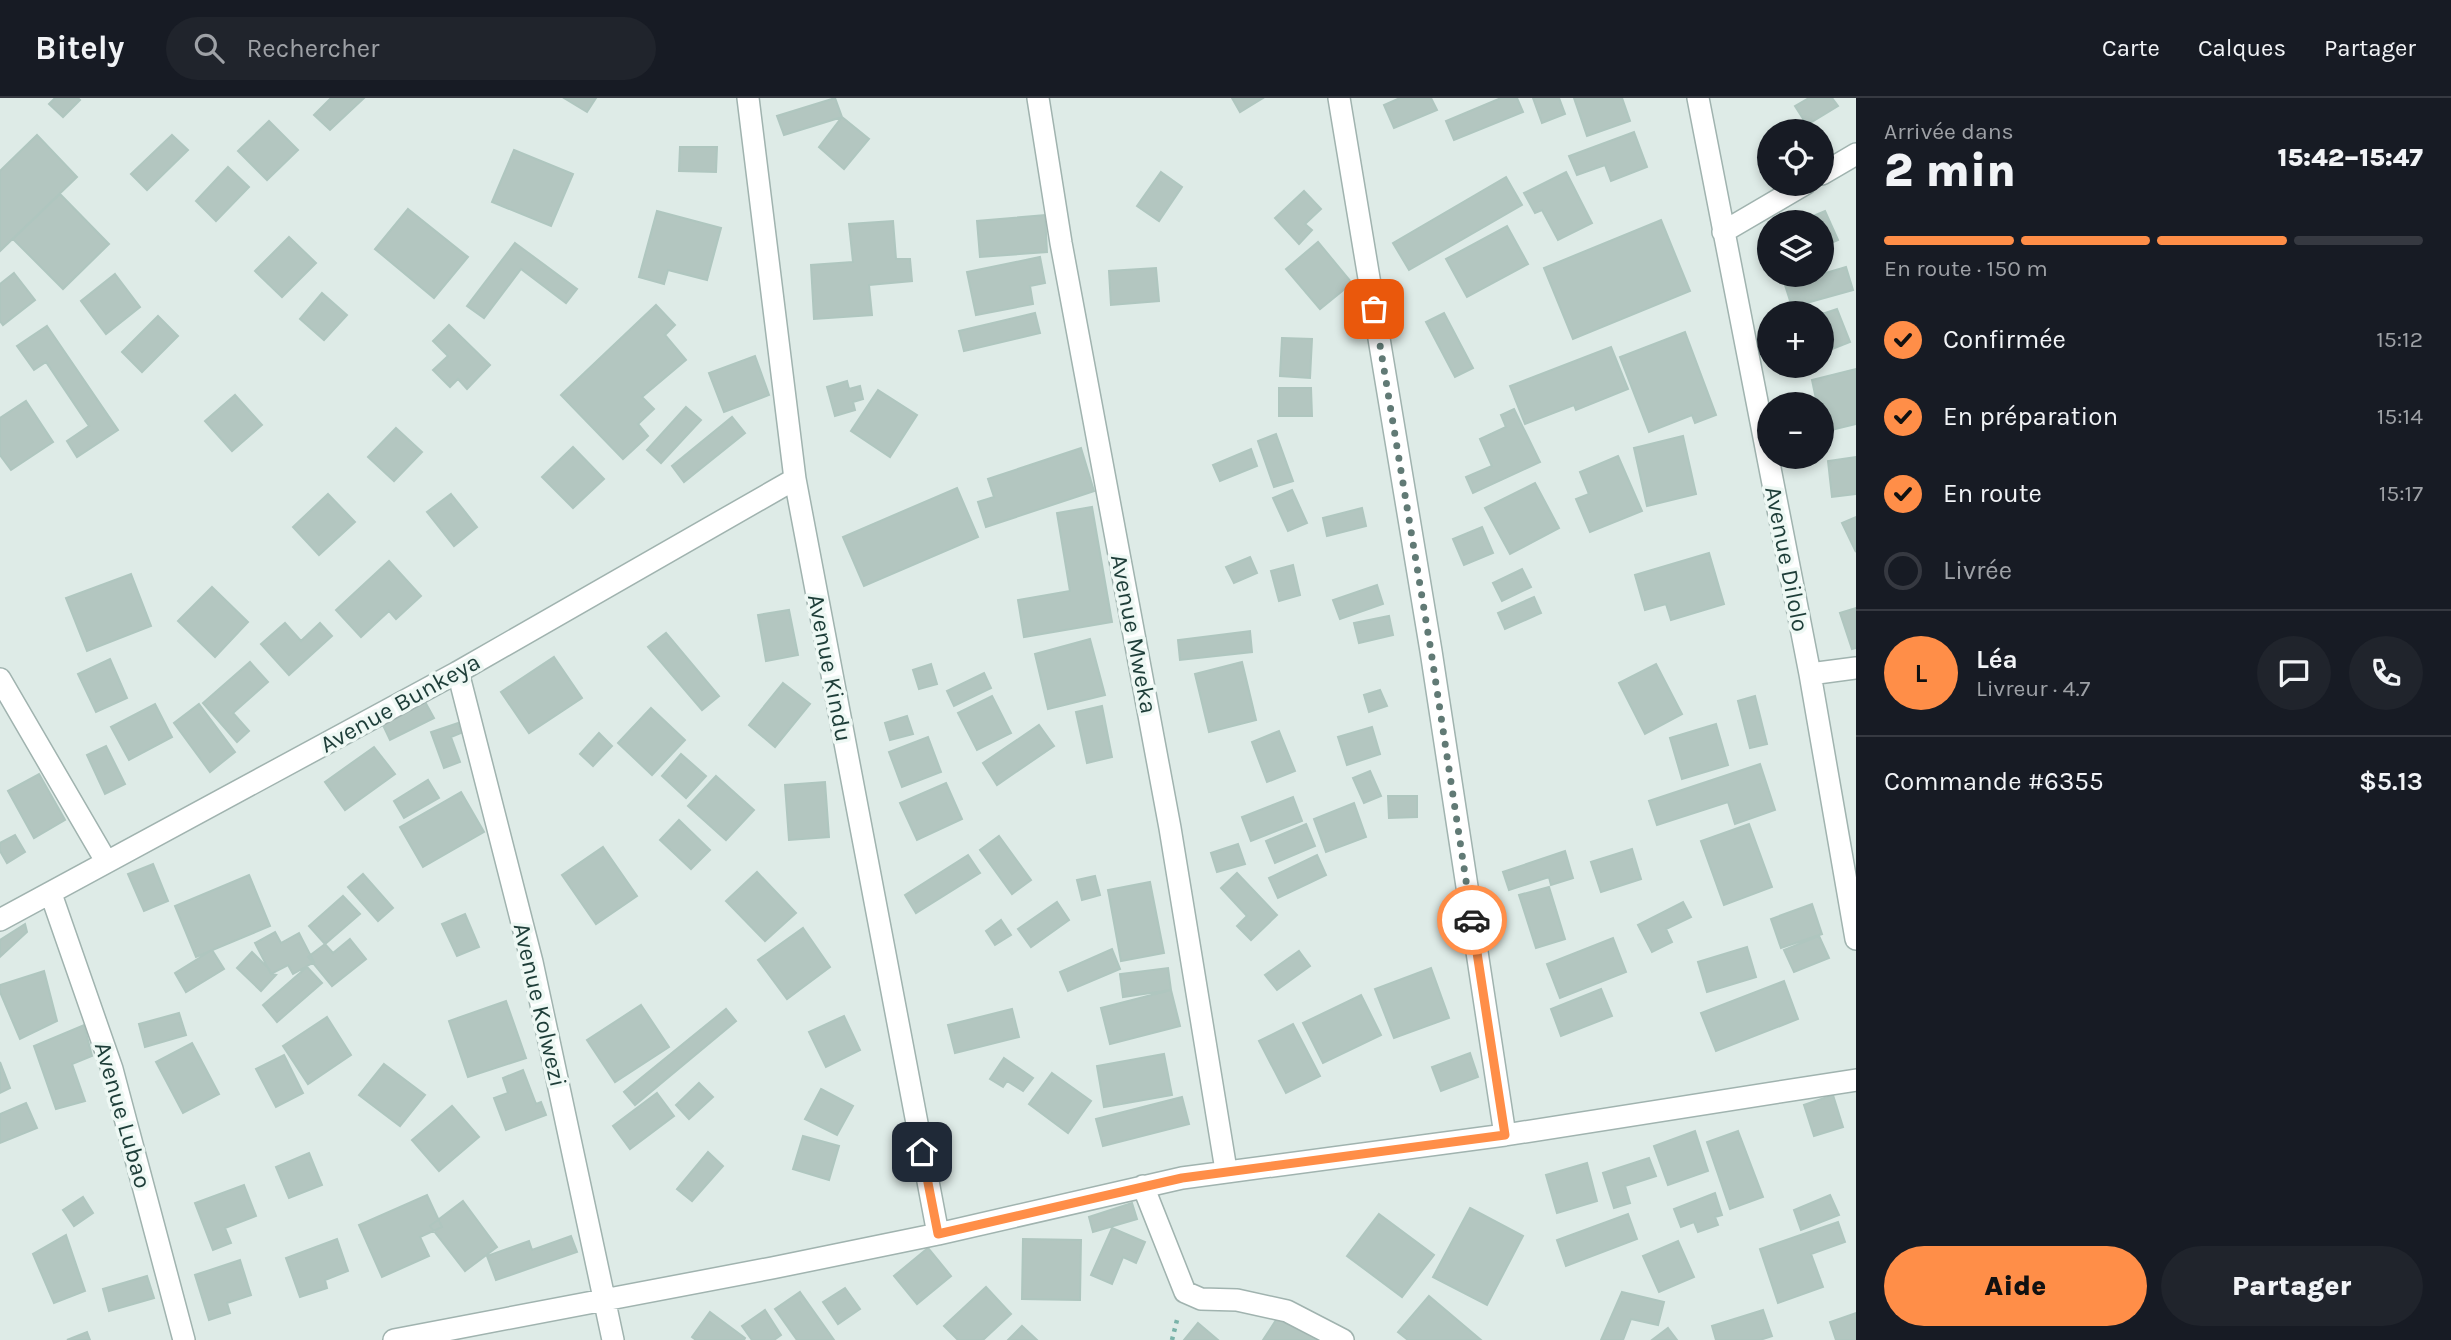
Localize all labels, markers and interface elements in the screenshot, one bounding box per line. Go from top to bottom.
search box [166,17,656,80]
text: Bitely [35,29,124,67]
icon: search [190,29,228,67]
text: Rechercher [246,33,379,64]
text: Carte [2102,34,2160,62]
text: Calques [2198,34,2286,62]
text: Partager [2324,34,2416,62]
text: Arrivée dans [1884,118,2014,145]
map controls [1757,119,1834,469]
button: locate [1757,119,1834,196]
text: 15:42–15:47 [2278,142,2423,173]
text: 2 min [1884,144,2016,198]
button: layers [1757,210,1834,287]
text: En route · 150 m [1884,255,2048,282]
pin [1344,279,1404,339]
icon: bag [1355,290,1393,328]
button: + [1757,301,1834,378]
icon: check [1884,321,1922,359]
text: Confirmée [1943,324,2066,355]
text: 15:12 [2376,326,2423,353]
button: − [1757,392,1834,469]
icon: check [1884,398,1922,436]
text: En préparation [1943,401,2118,432]
text: 15:14 [2377,403,2423,430]
icon: check [1884,475,1922,513]
text: En route [1943,478,2042,509]
text: 15:17 [2379,480,2423,507]
street label: Avenue Dilolo [1759,484,1815,634]
street label: Avenue Mweka [1105,552,1163,716]
text: Livrée [1943,555,2012,586]
street label: Avenue Kindu [802,592,858,744]
button: chat [2257,636,2331,710]
button: phone [2349,636,2423,710]
text: Léa [1976,644,2018,675]
street label: Avenue Bunkeya [315,647,485,759]
text: L [1915,658,1927,689]
text: Livreur · 4.7 [1976,675,2090,702]
text: Commande #6355 [1884,766,2104,797]
text: $5.13 [2359,766,2423,797]
courier [1437,885,1507,955]
icon: car [1453,901,1491,939]
street label: Avenue Kolwezi [508,920,572,1090]
street label: Avenue Lubao [89,1039,157,1191]
pin [892,1122,952,1182]
icon: home [903,1133,941,1171]
button: Aide [1884,1246,2147,1326]
button: Partager [2161,1246,2423,1326]

